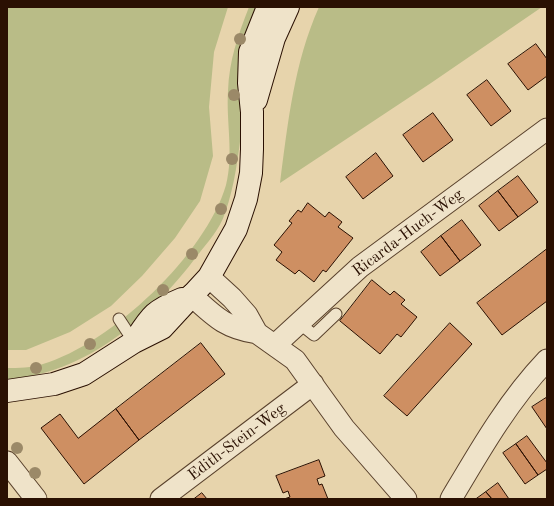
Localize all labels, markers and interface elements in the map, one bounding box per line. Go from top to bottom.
street label: Ricarda-Huch-Weg [349,185,467,281]
street label: Edith-Stein-Weg [184,399,290,485]

